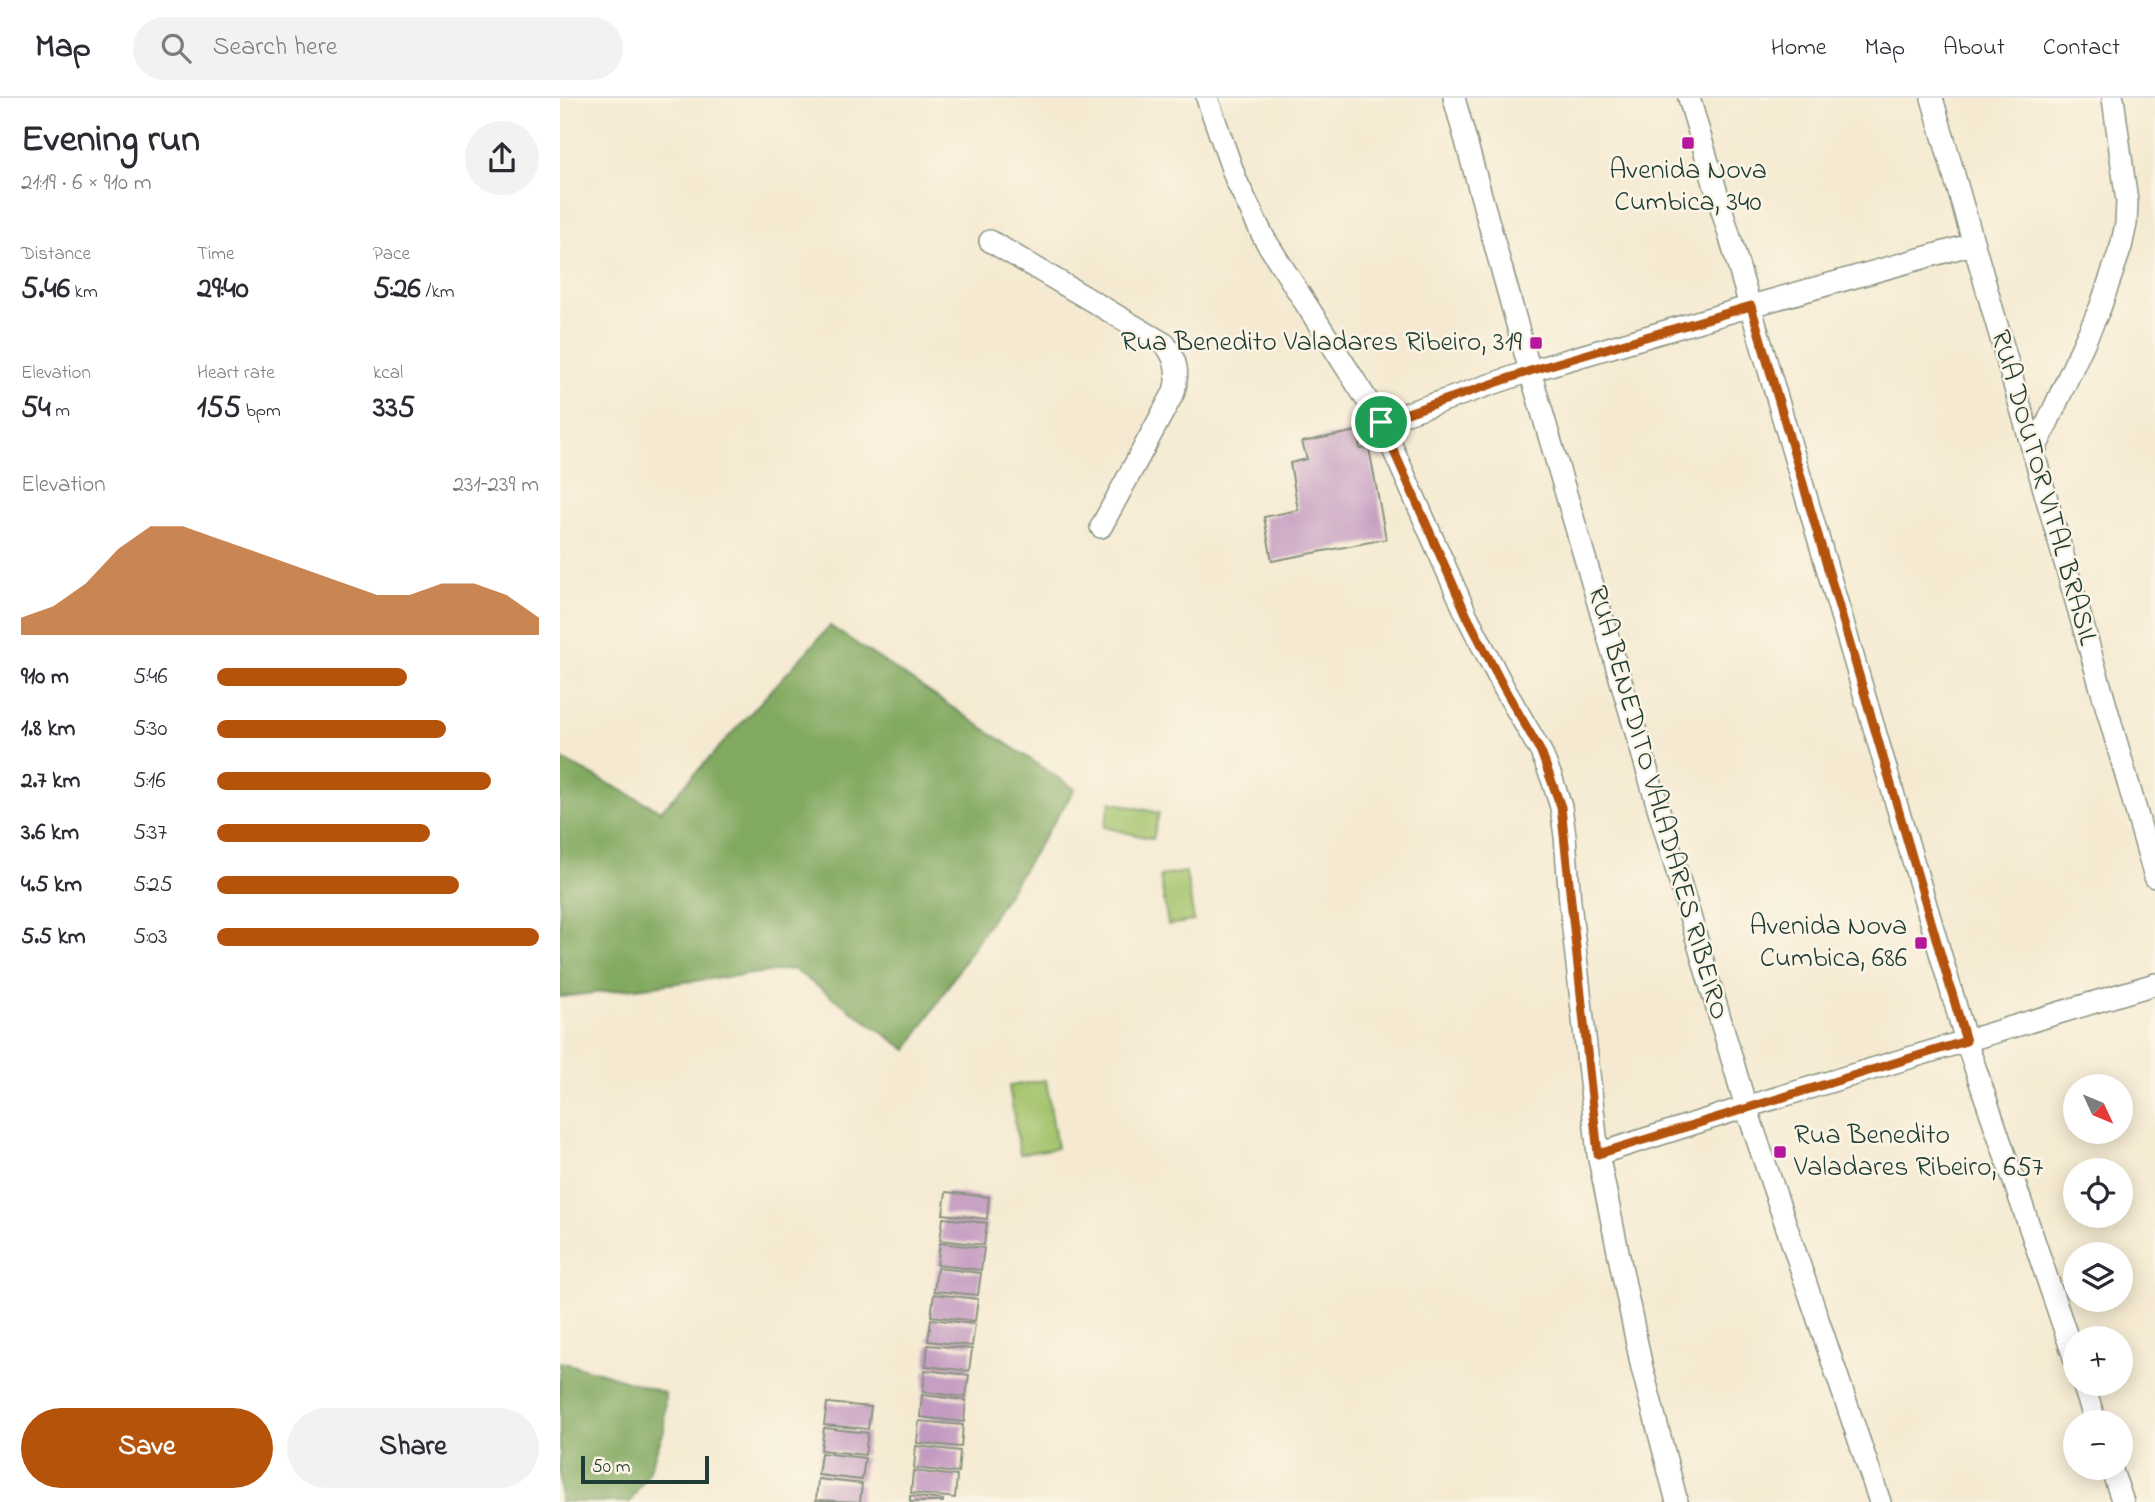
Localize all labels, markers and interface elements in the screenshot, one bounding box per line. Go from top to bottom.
search box [133,17,623,80]
text: Map [35,24,91,72]
icon: search [157,29,195,67]
text: Search here [213,29,337,67]
text: Home [1771,31,1827,66]
text: Map [1865,31,1905,66]
text: About [1943,31,2005,66]
text: Contact [2043,31,2120,66]
text: Evening run [21,113,200,169]
button: share [465,121,539,195]
marker: Avenida Nova Cumbica, 340 [1680,135,1696,151]
place label: Avenida Nova Cumbica, 340 [1609,151,1767,224]
text: 21:19 · 6 × 910 m [21,167,152,200]
text: Distance [21,241,91,268]
text: Time [197,241,235,268]
text: Pace [373,241,410,268]
text: 5.46 [21,268,70,312]
text: 29:40 [197,268,249,312]
text: 5:26 [373,268,421,312]
text: km [70,279,98,306]
text: /km [421,279,455,306]
place label: Rua Benedito Valadares Ribeiro, 319 [1121,323,1523,364]
street label: RUA DOUTOR VITAL BRASIL [1978,326,2108,651]
marker: Rua Benedito Valadares Ribeiro, 319 [1528,335,1544,351]
text: Elevation [21,360,91,387]
text: Heart rate [197,360,275,387]
text: kcal [373,360,403,387]
text: 54 [21,387,51,431]
text: 155 [197,387,241,431]
text: 335 [373,387,415,431]
pin [1351,392,1411,452]
text: m [51,398,70,425]
text: bpm [241,398,281,425]
icon: arrive [1362,403,1400,441]
text: Elevation [21,469,106,502]
text: 231–239 m [453,469,539,502]
street label: RUA BENEDITO VALADARES RIBEIRO [1575,581,1739,1025]
text: 910 m [21,661,69,694]
text: 5:46 [133,661,168,694]
text: 1.8 km [21,713,75,746]
text: 5:30 [133,713,168,746]
text: 2.7 km [21,765,80,798]
text: 5:16 [133,765,166,798]
text: 3.6 km [21,817,79,850]
text: 5:37 [133,817,167,850]
text: 4.5 km [21,869,82,902]
text: 5:25 [133,869,173,902]
place label: Avenida Nova Cumbica, 686 [1749,907,1907,980]
text: 5.5 km [21,921,86,954]
text: 5:03 [133,921,168,954]
marker: Avenida Nova Cumbica, 686 [1913,935,1929,951]
north arrow [2063,1074,2133,1144]
map controls [2063,1074,2133,1480]
place label: Rua Benedito Valadares Ribeiro, 657 [1793,1116,2044,1189]
marker: Rua Benedito Valadares Ribeiro, 657 [1772,1144,1788,1160]
button: locate [2063,1158,2133,1228]
button: layers [2063,1242,2133,1312]
button: + [2063,1326,2133,1396]
button: Save [21,1408,273,1488]
button: Share [287,1408,539,1488]
button: − [2063,1410,2133,1480]
scale bar [581,1453,709,1485]
text: 50 m [592,1454,631,1481]

